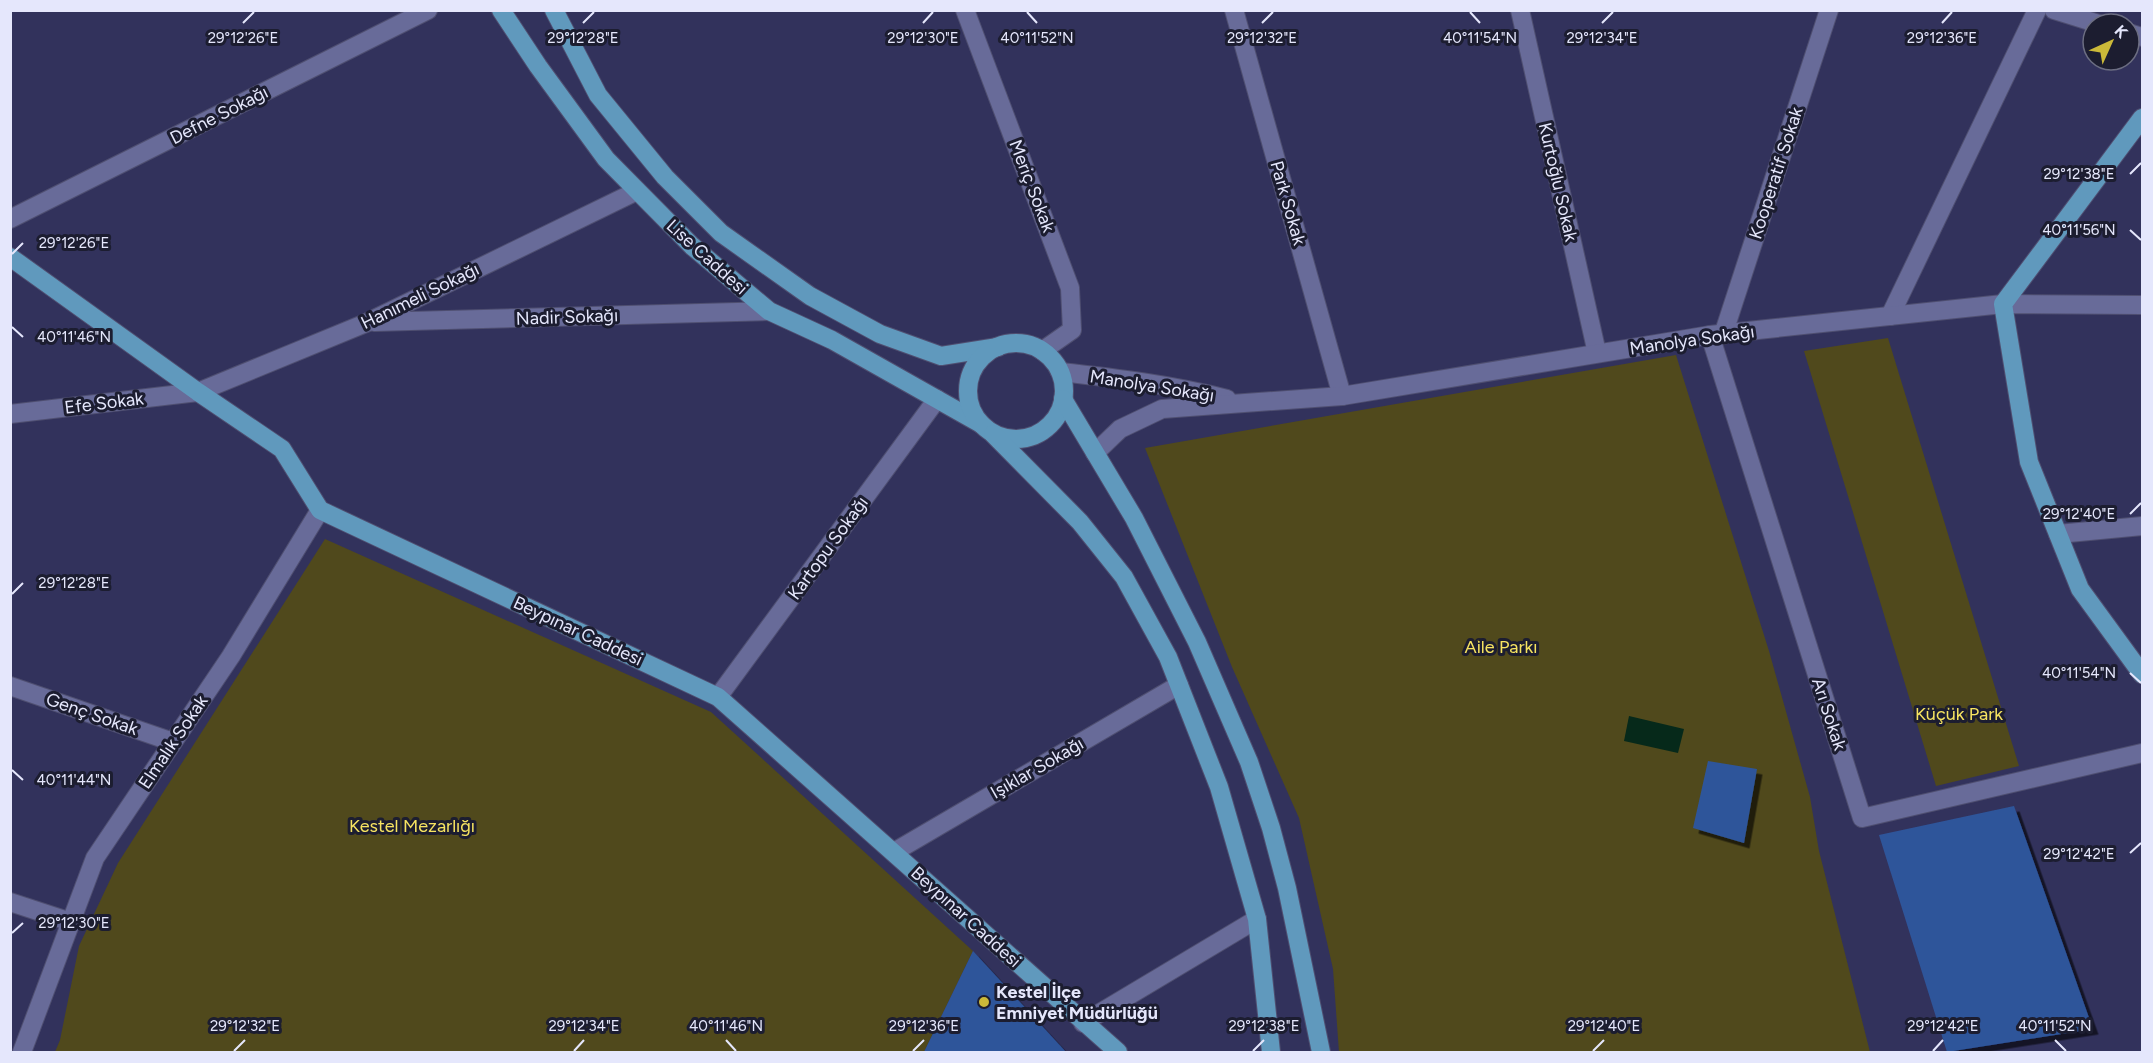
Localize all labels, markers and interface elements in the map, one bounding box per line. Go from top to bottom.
north arrow [2081,12,2141,72]
text: K [2111,21,2132,42]
text: 29°12'26"E [208,29,278,47]
text: 29°12'28"E [547,29,619,47]
text: 29°12'30"E [887,29,959,47]
text: 40°11'52"N [1000,29,1074,47]
text: 29°12'32"E [1227,29,1297,47]
text: 40°11'54"N [1443,29,1517,47]
text: 29°12'34"E [1566,29,1638,47]
text: 29°12'36"E [1907,29,1977,47]
street label: Defne Sokağı [166,81,272,149]
street label: Kooperatif Sokak [1744,104,1808,242]
street label: Kurtoğlu Sokak [1534,120,1582,244]
street label: Meriç Sokak [1004,137,1060,236]
street label: Park Sokak [1265,158,1311,248]
text: 29°12'38"E [2043,165,2115,183]
street label: Lise Caddesi [662,215,752,299]
text: 40°11'56"N [2042,221,2116,239]
text: 29°12'26"E [39,234,109,252]
street label: Hanımeli Sokağı [357,258,483,334]
street label: Nadir Sokağı [515,304,619,330]
street label: Manolya Sokağı [1628,320,1756,360]
text: 40°11'46"N [37,328,111,346]
street label: Manolya Sokağı [1088,365,1216,407]
street label: Efe Sokak [63,387,145,419]
street label: Kartopu Sokağı [783,492,873,604]
text: 29°12'40"E [2043,505,2115,523]
text: 29°12'28"E [38,574,110,592]
street label: Beypınar Caddesi [510,591,646,671]
park label: Aile Parkı [1464,636,1538,658]
text: 40°11'54"N [2042,664,2116,682]
street label: Arı Sokak [1807,675,1851,753]
street label: Genç Sokak [43,688,141,740]
street label: Elmalık Sokak [134,691,213,793]
park label: Küçük Park [1915,703,2003,725]
street label: Işıklar Sokağı [987,733,1087,803]
text: 40°11'44"N [37,771,111,789]
park label: Kestel Mezarlığı [349,815,475,837]
text: 29°12'42"E [2043,845,2115,863]
street label: Beypınar Caddesi [907,862,1025,972]
text: 29°12'30"E [38,914,110,932]
place label: Kestel İlçe Emniyet Müdürlüğü [996,981,1158,1024]
marker: Kestel İlçe Emniyet Müdürlüğü [977,995,991,1009]
text: 29°12'32"E [210,1017,280,1035]
text: 29°12'34"E [548,1017,620,1035]
text: 40°11'46"N [689,1017,763,1035]
text: 29°12'36"E [889,1017,959,1035]
text: 29°12'38"E [1228,1017,1300,1035]
text: 29°12'40"E [1568,1017,1640,1035]
text: 29°12'42"E [1907,1017,1979,1035]
text: 40°11'52"N [2018,1017,2092,1035]

